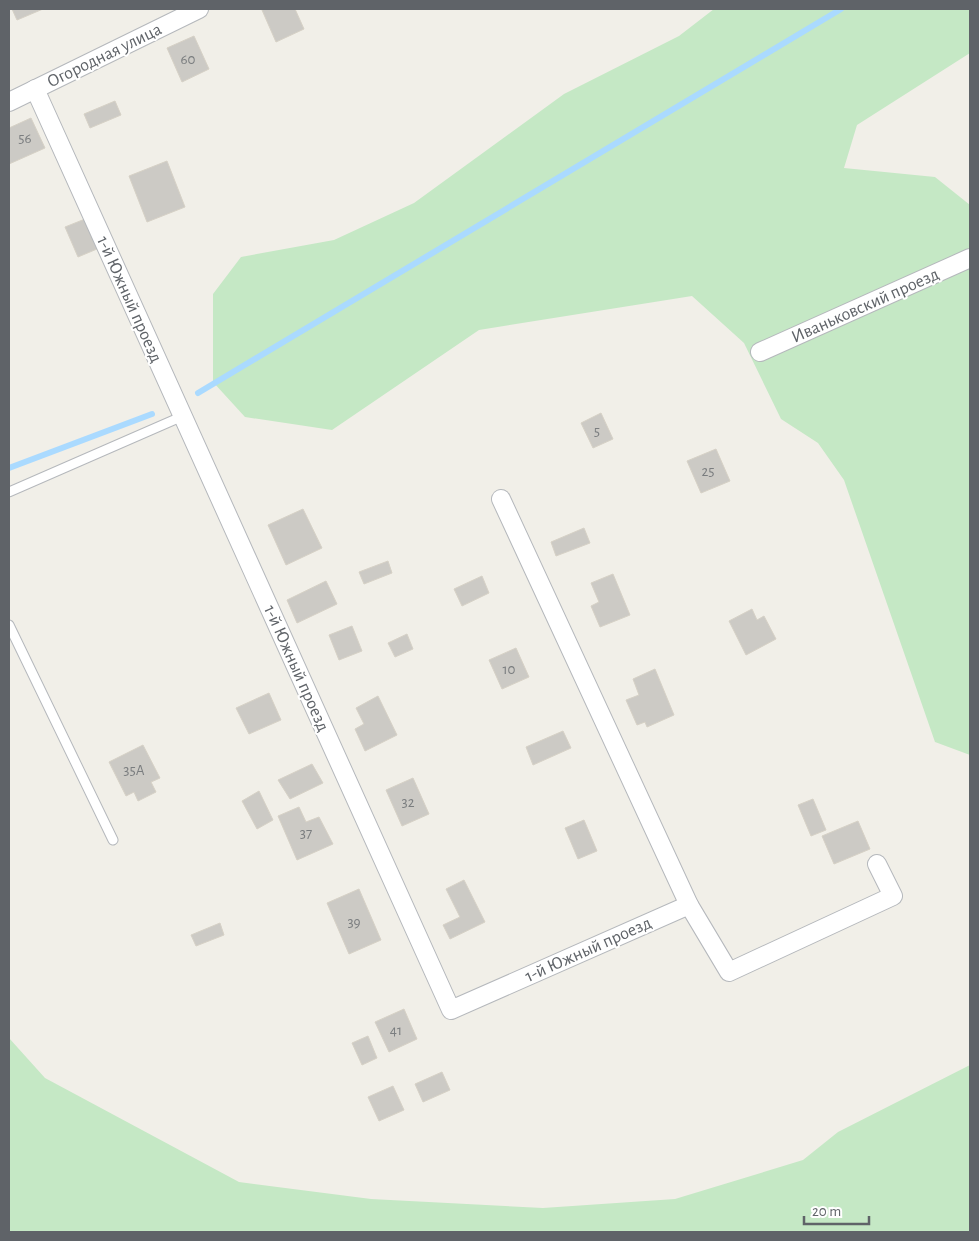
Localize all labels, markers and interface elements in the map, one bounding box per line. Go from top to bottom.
street label: Огородная улица [44,20,165,91]
house number: 60 [181,52,196,67]
house number: 56 [18,131,32,146]
street label: 1-й Южный проезд [93,233,165,365]
street label: Иваньковский проезд [789,265,942,347]
house number: 5 [594,424,600,439]
house number: 25 [701,464,715,479]
street label: 1-й Южный проезд [260,602,332,734]
house number: 10 [502,662,516,677]
house number: 35А [123,763,145,778]
house number: 32 [401,795,415,810]
house number: 37 [300,826,312,841]
street label: 1-й Южный проезд [522,914,654,986]
house number: 39 [347,915,361,930]
house number: 41 [390,1023,402,1038]
scale bar [804,1194,869,1226]
text: 20 m [812,1204,841,1219]

